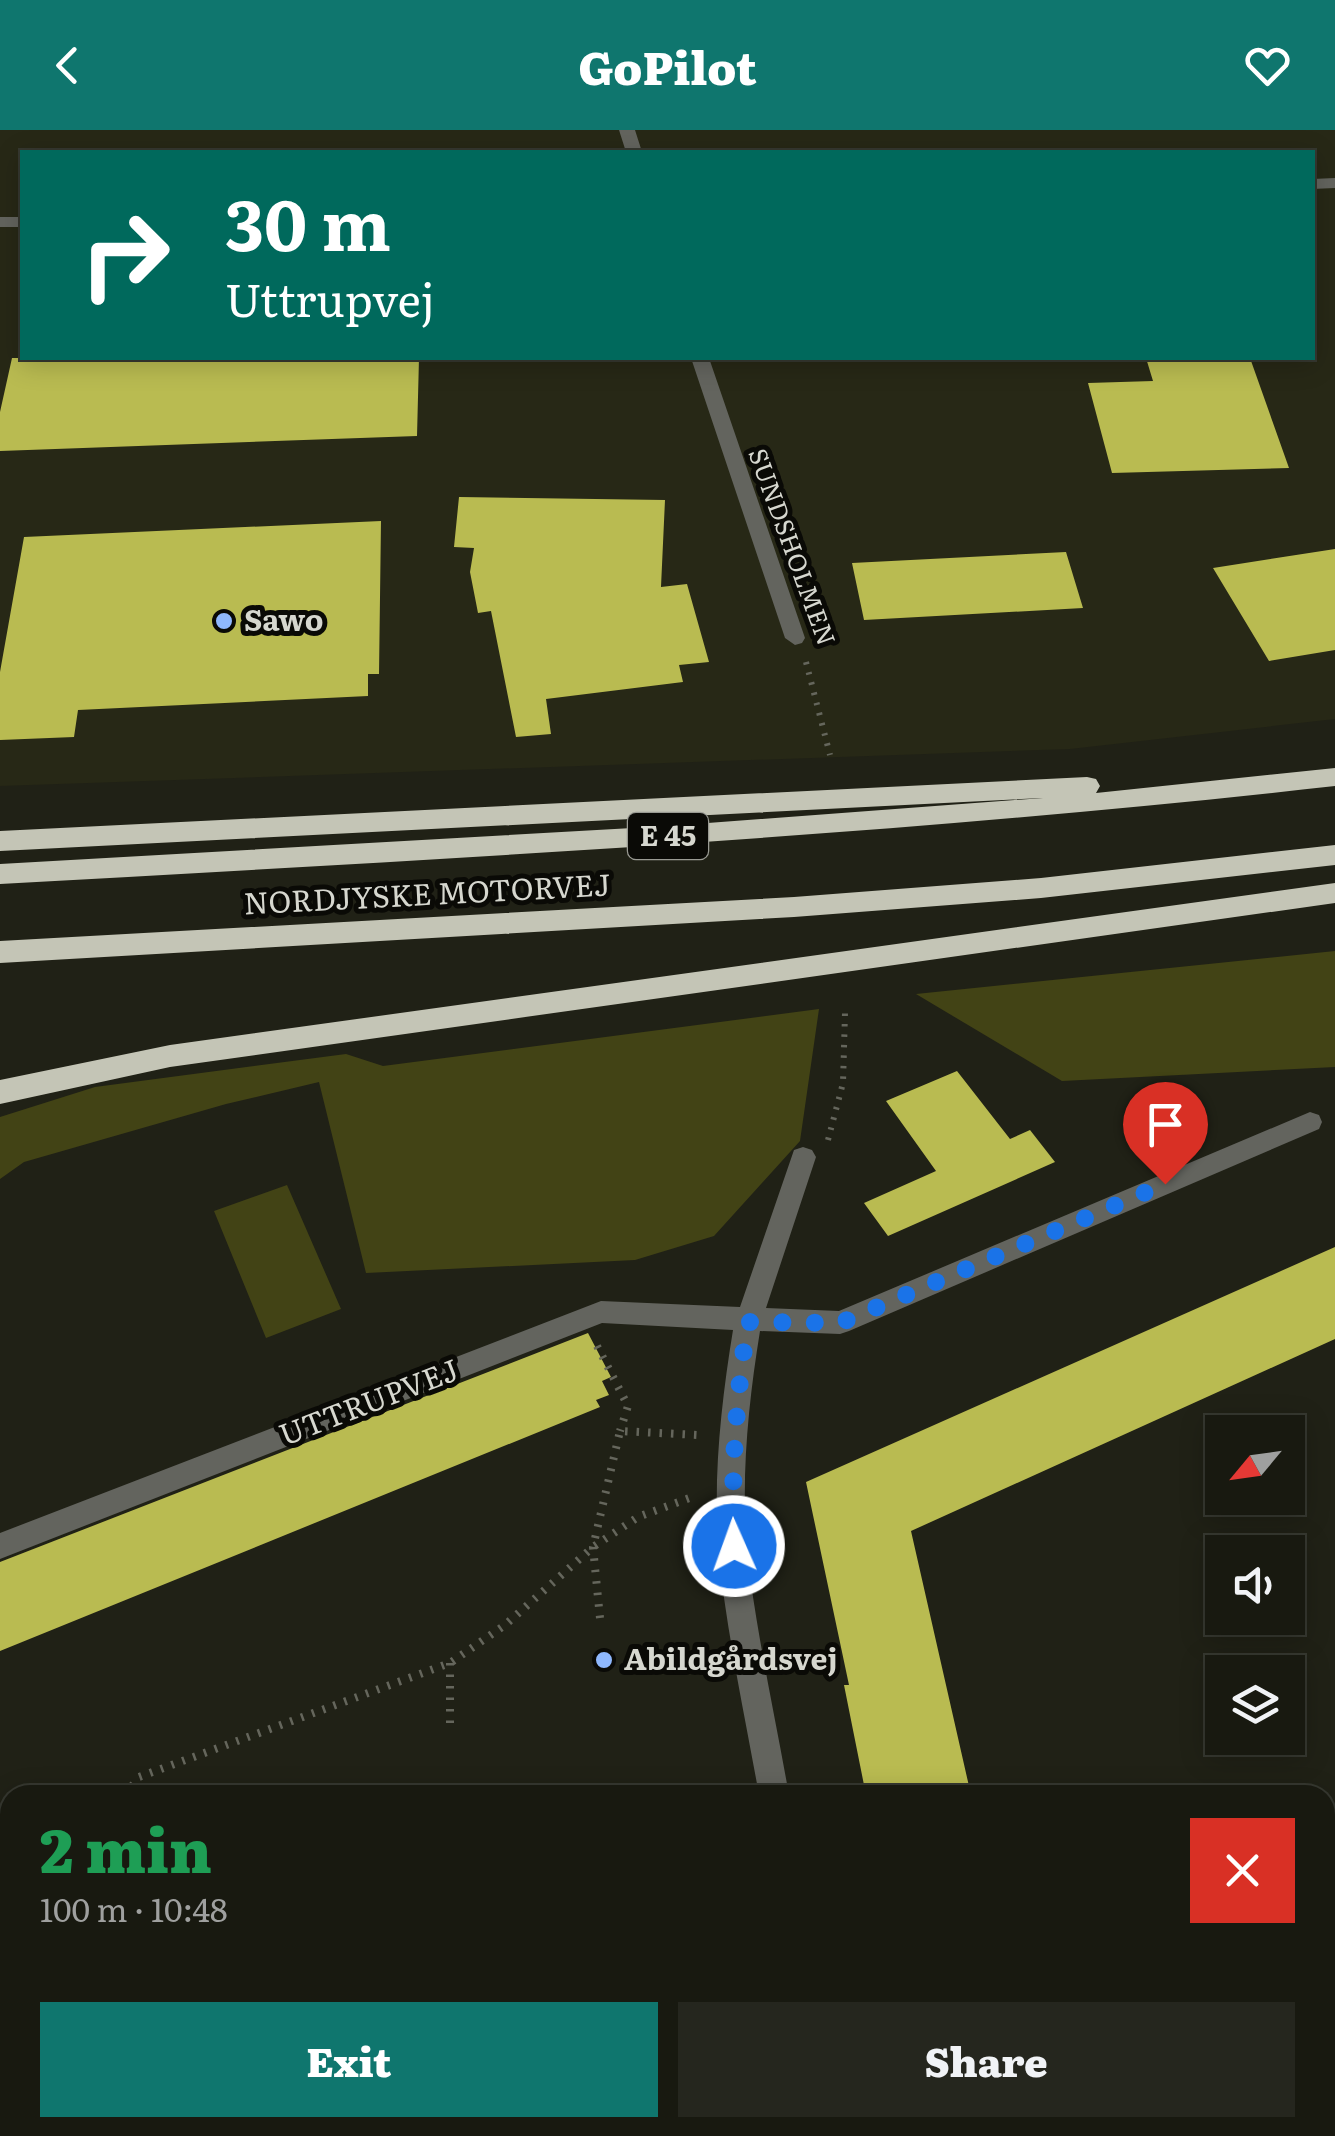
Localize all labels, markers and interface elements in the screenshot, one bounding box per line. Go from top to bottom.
text: GoPilot [578,32,757,99]
icon: back [40,38,95,93]
icon: heart [1240,38,1295,93]
text: 30 m [225,169,391,273]
icon: right [60,190,190,320]
text: Uttrupvej [225,264,435,331]
street label: SUNDSHOLMEN [741,443,846,650]
place label: Sawo [244,596,323,640]
marker: Sawo [213,610,235,632]
road number: E 45 [628,813,708,859]
street label: NORDJYSKE MOTORVEJ [242,860,611,924]
pin [1123,1082,1208,1185]
icon: arrive [1138,1097,1193,1152]
street label: UTTRUPVEJ [272,1346,464,1455]
north arrow [1205,1415,1305,1515]
map controls [1205,1415,1305,1755]
position arrow [682,1494,786,1598]
button: sound [1205,1535,1305,1635]
place label: Abildgårdsvej [624,1635,838,1679]
marker: Abildgårdsvej [593,1649,615,1671]
button: layers [1205,1655,1305,1755]
text: 2 min [40,1802,212,1891]
button: close [1190,1818,1295,1923]
text: 100 m · 10:48 [40,1884,228,1932]
button: Exit [40,2002,658,2117]
button: Share [678,2002,1295,2117]

